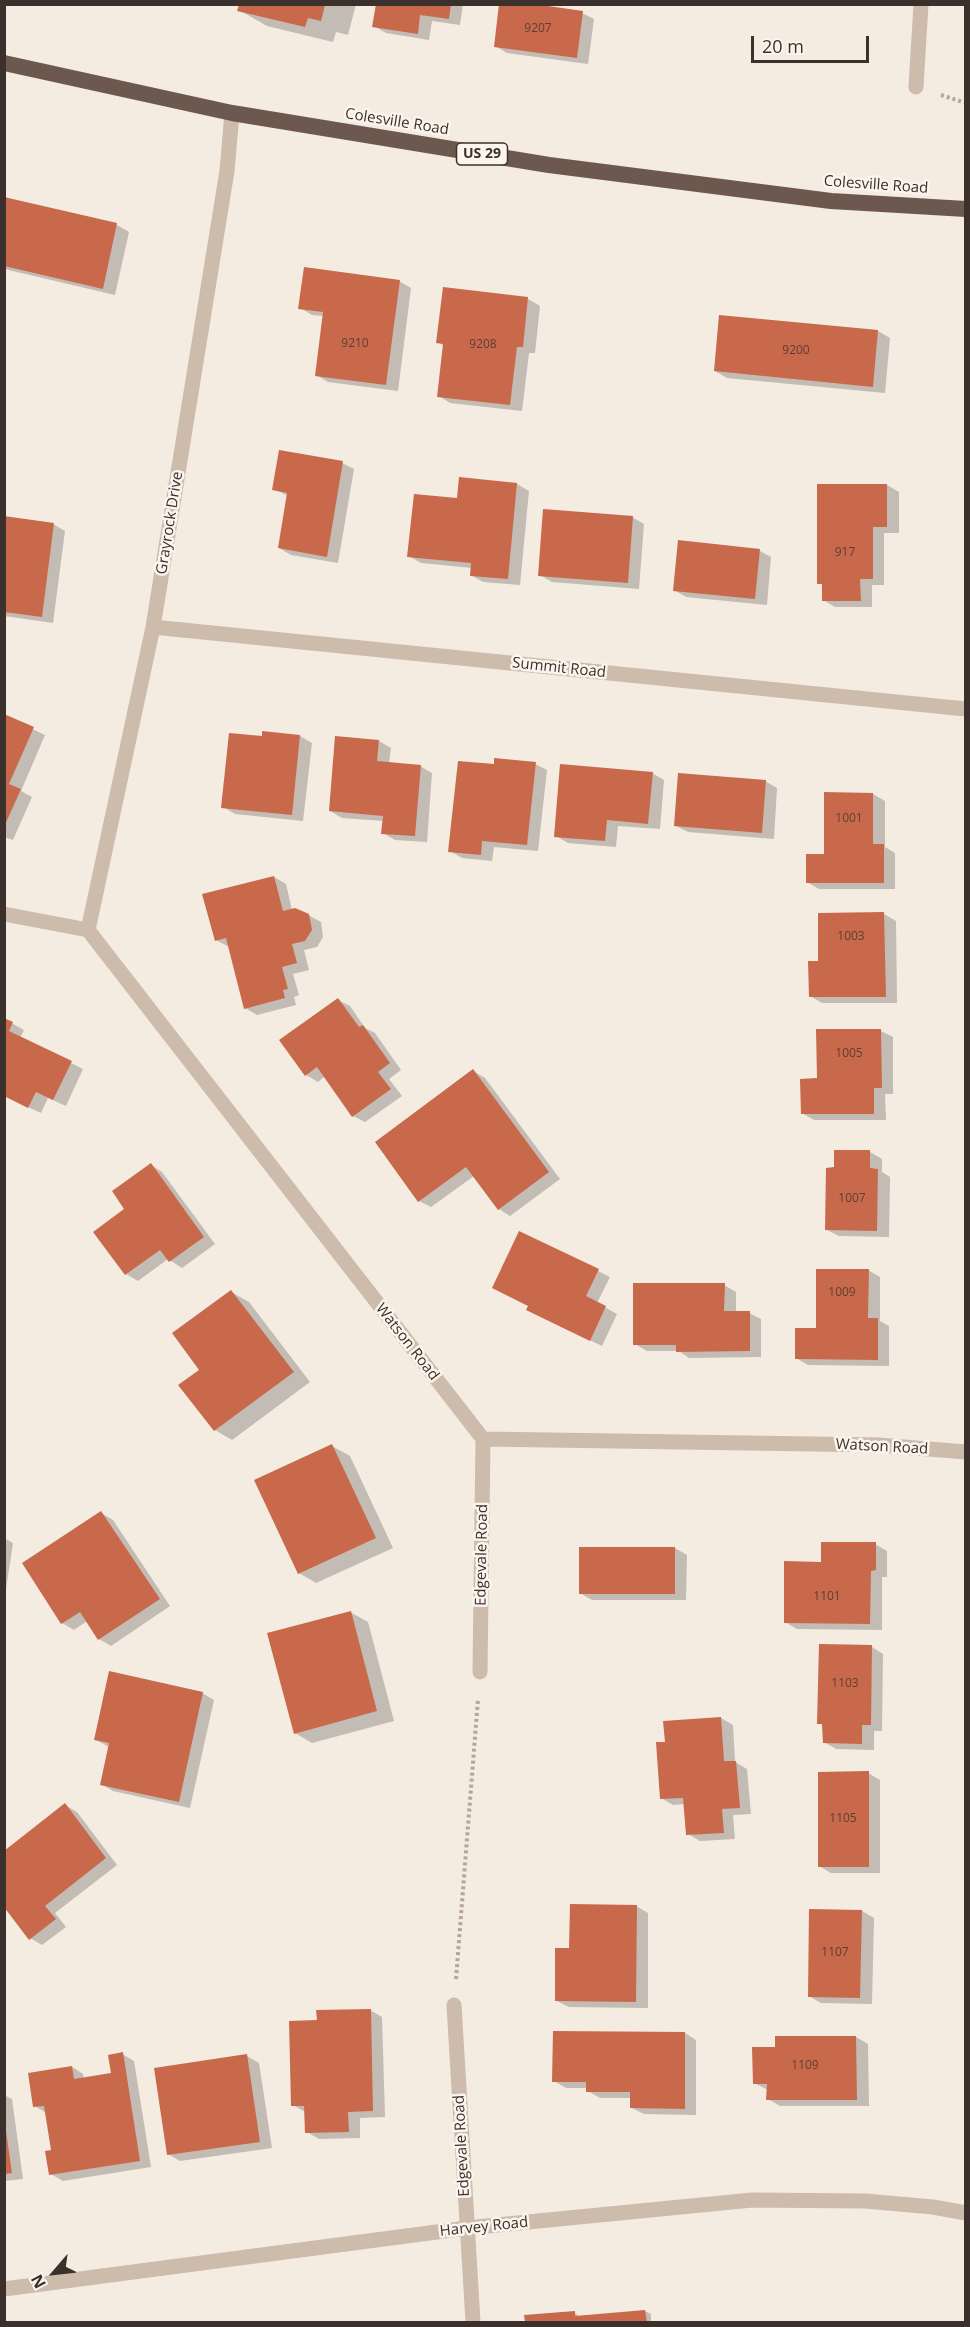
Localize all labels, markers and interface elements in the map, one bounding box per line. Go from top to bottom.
house number: 9207 [524,22,552,36]
scale bar [754,24,872,62]
text: 20 m [762,34,804,58]
street label: Colesville Road [344,105,450,139]
road number: US 29 [456,143,508,165]
street label: Colesville Road [823,172,929,198]
house number: 9210 [341,337,369,351]
house number: 9208 [469,338,497,352]
house number: 9200 [782,344,810,358]
street label: Grayrock Drive [153,470,187,576]
house number: 917 [835,546,855,560]
street label: Summit Road [511,654,607,682]
house number: 1001 [835,812,863,826]
house number: 1003 [837,930,865,944]
house number: 1005 [835,1047,863,1061]
house number: 1007 [838,1192,866,1206]
house number: 1009 [828,1286,856,1300]
street label: Watson Road [371,1300,443,1384]
street label: Watson Road [835,1436,929,1458]
street label: Edgevale Road [472,1504,492,1606]
house number: 1101 [813,1590,841,1604]
house number: 1103 [831,1677,859,1691]
house number: 1105 [829,1812,857,1826]
house number: 1107 [821,1946,849,1960]
house number: 1109 [791,2059,819,2073]
street label: Edgevale Road [450,2095,474,2197]
street label: Harvey Road [439,2213,529,2241]
north arrow [24,2243,84,2303]
text: N [25,2271,51,2292]

